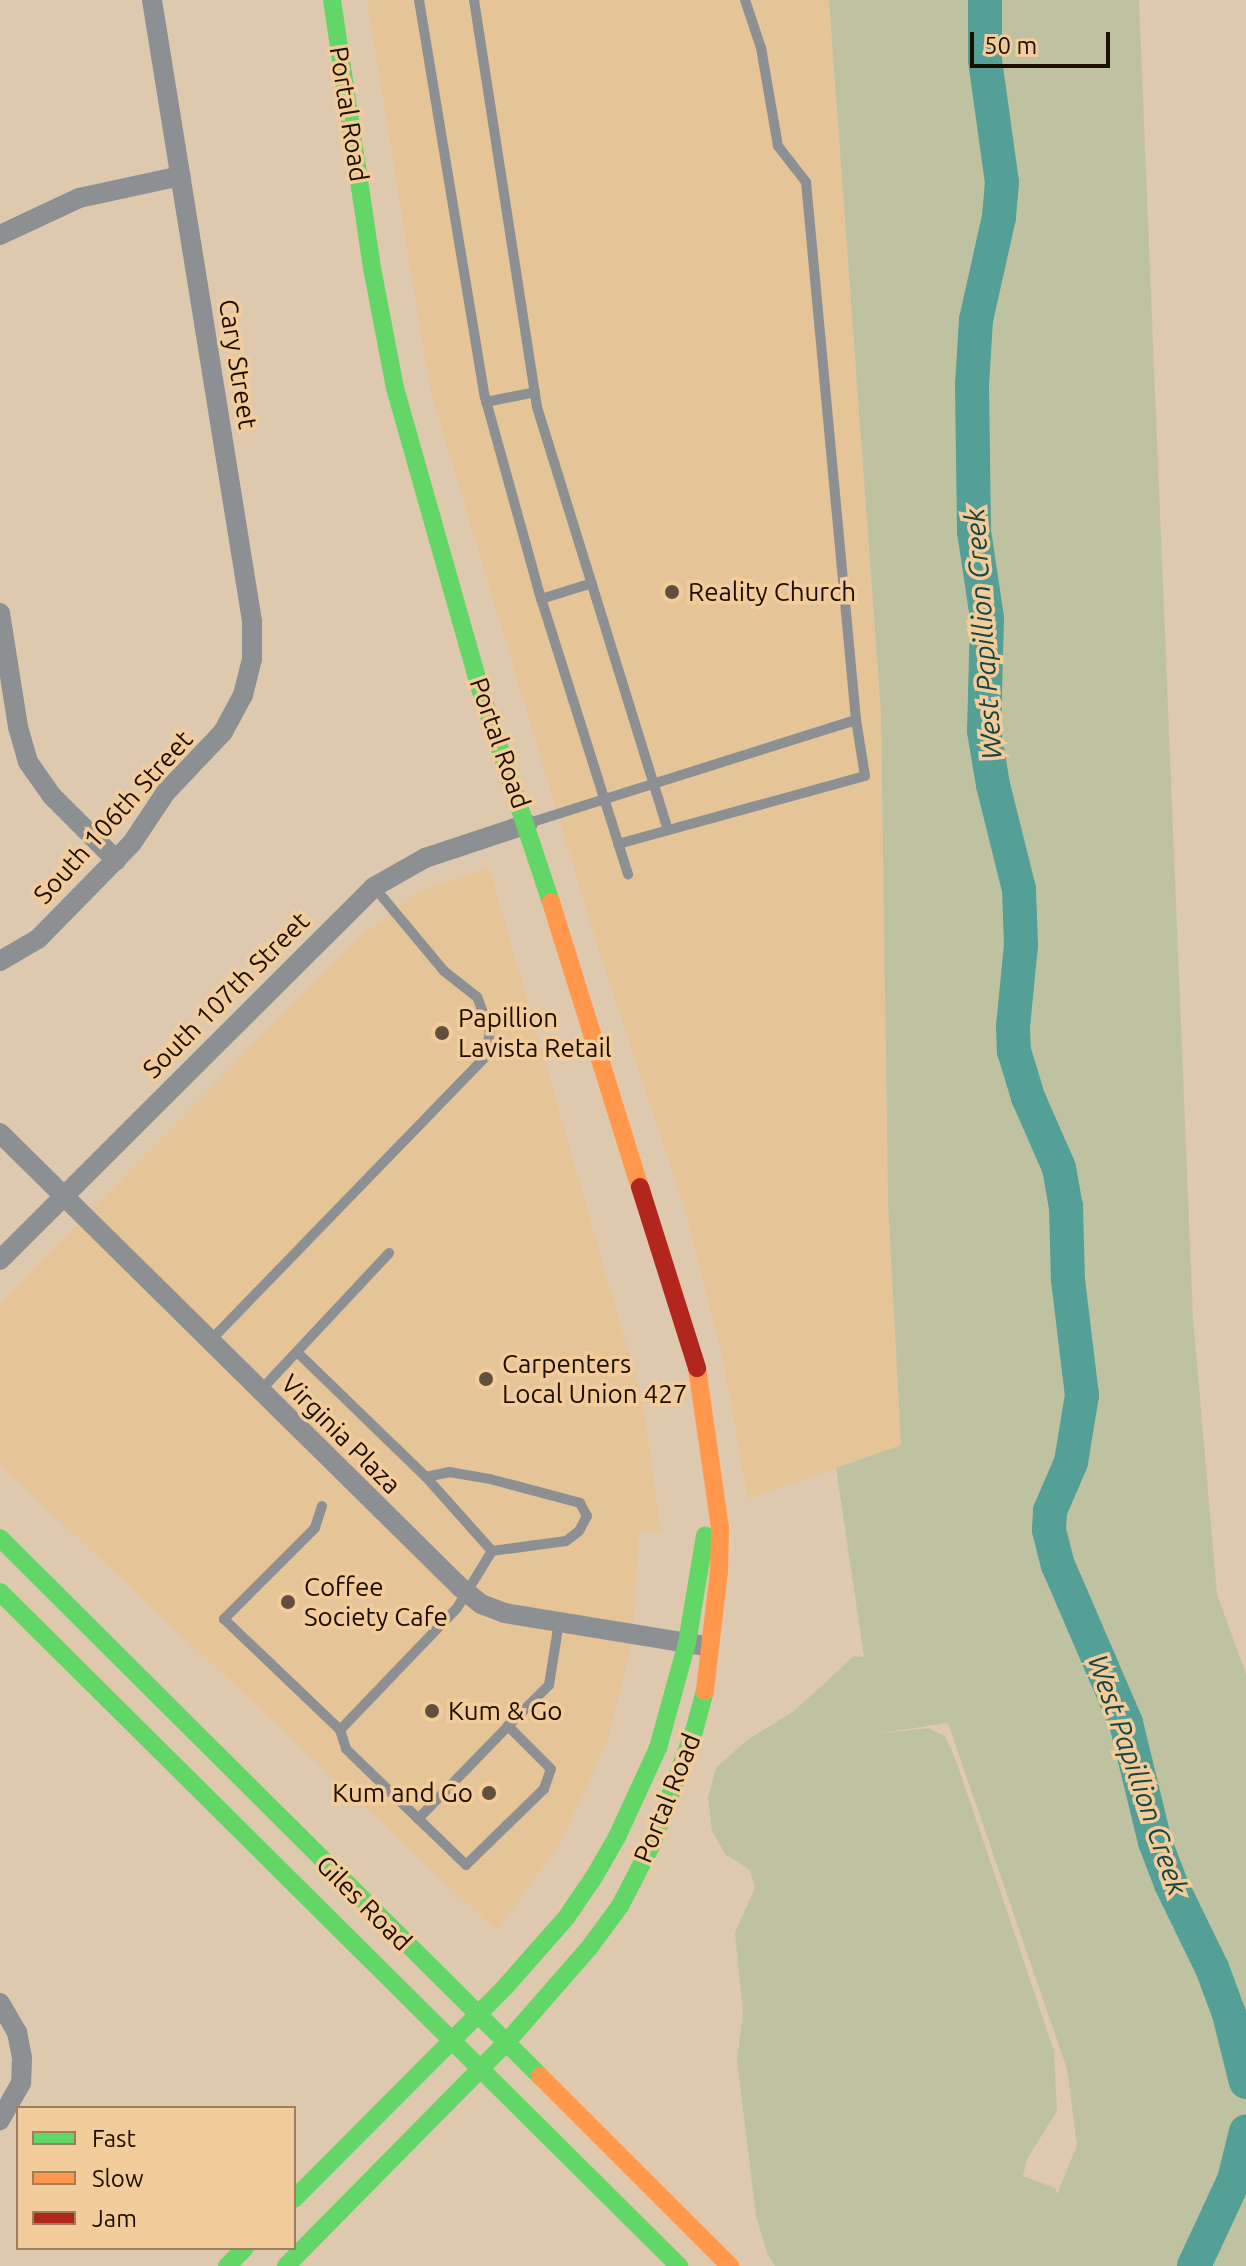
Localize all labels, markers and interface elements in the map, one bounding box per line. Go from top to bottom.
scale bar [974,16,1114,66]
text: 50 m [984,32,1037,59]
street label: Portal Road [323,44,375,184]
street label: Cary Street [212,297,264,431]
water label: West Papillion Creek [957,507,1009,761]
place label: Reality Church [688,576,856,608]
marker: Reality Church [663,583,681,601]
street label: Portal Road [463,673,537,813]
street label: South 106th Street [27,724,199,910]
street label: South 107th Street [136,905,316,1085]
place label: Papillion Lavista Retail [458,1002,612,1064]
marker: Papillion Lavista Retail [433,1024,451,1042]
place label: Carpenters Local Union 427 [502,1348,688,1410]
street label: Virginia Plaza [275,1368,407,1500]
marker: Carpenters Local Union 427 [477,1370,495,1388]
place label: Coffee Society Cafe [304,1571,448,1632]
marker: Coffee Society Cafe [279,1593,297,1611]
water label: West Papillion Creek [1081,1650,1195,1900]
place label: Kum & Go [448,1695,562,1727]
marker: Kum & Go [423,1702,441,1720]
street label: Portal Road [627,1729,707,1867]
place label: Kum and Go [332,1777,473,1809]
marker: Kum and Go [480,1784,498,1802]
street label: Giles Road [310,1849,418,1957]
legend [16,2106,296,2250]
text: Fast [92,2125,136,2152]
text: Slow [92,2165,144,2192]
text: Jam [92,2205,137,2232]

